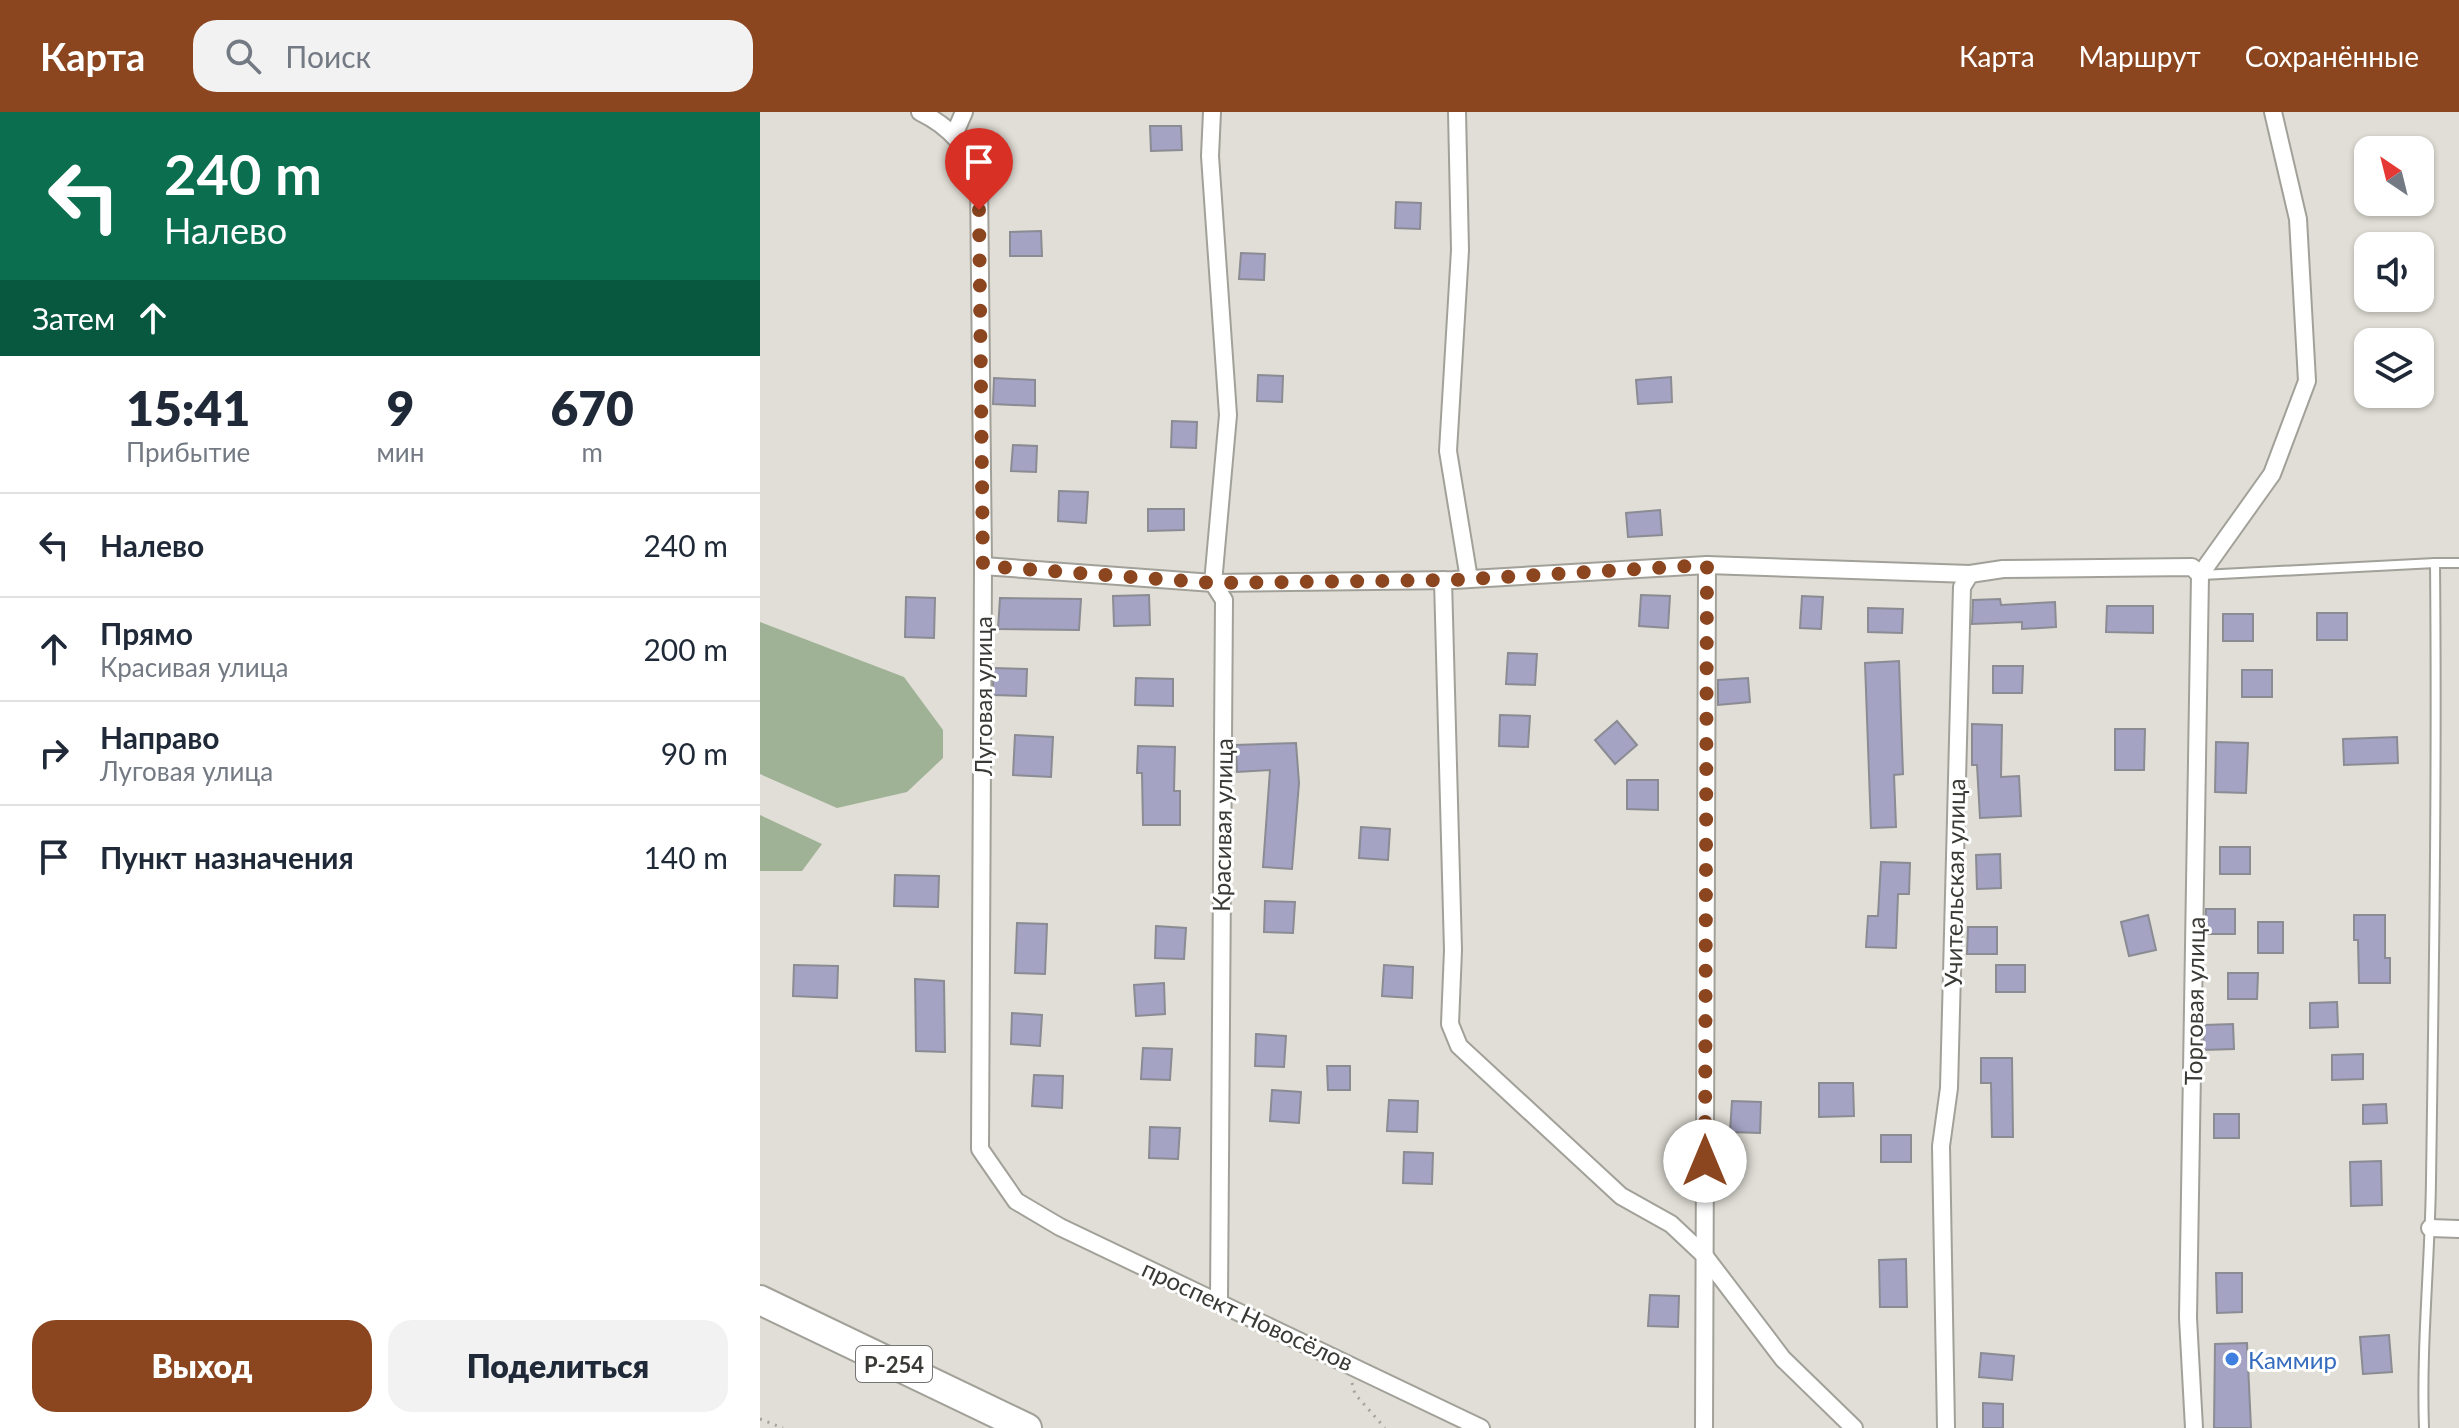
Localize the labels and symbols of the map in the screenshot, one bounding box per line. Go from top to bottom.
pin [945,128,1013,210]
north arrow [2354,136,2434,216]
street label: Луговая улица [968,616,997,777]
street label: Красивая улица [1206,738,1238,912]
street label: Учительская улица [1938,778,1970,988]
street label: Торговая улица [2178,916,2210,1086]
position arrow [1663,1119,1747,1203]
street label: проспект Новосёлов [1138,1253,1358,1377]
place label: Каммир [2248,1345,2337,1374]
road number: Р-254 [856,1346,932,1382]
marker: Каммир [2223,1350,2241,1368]

